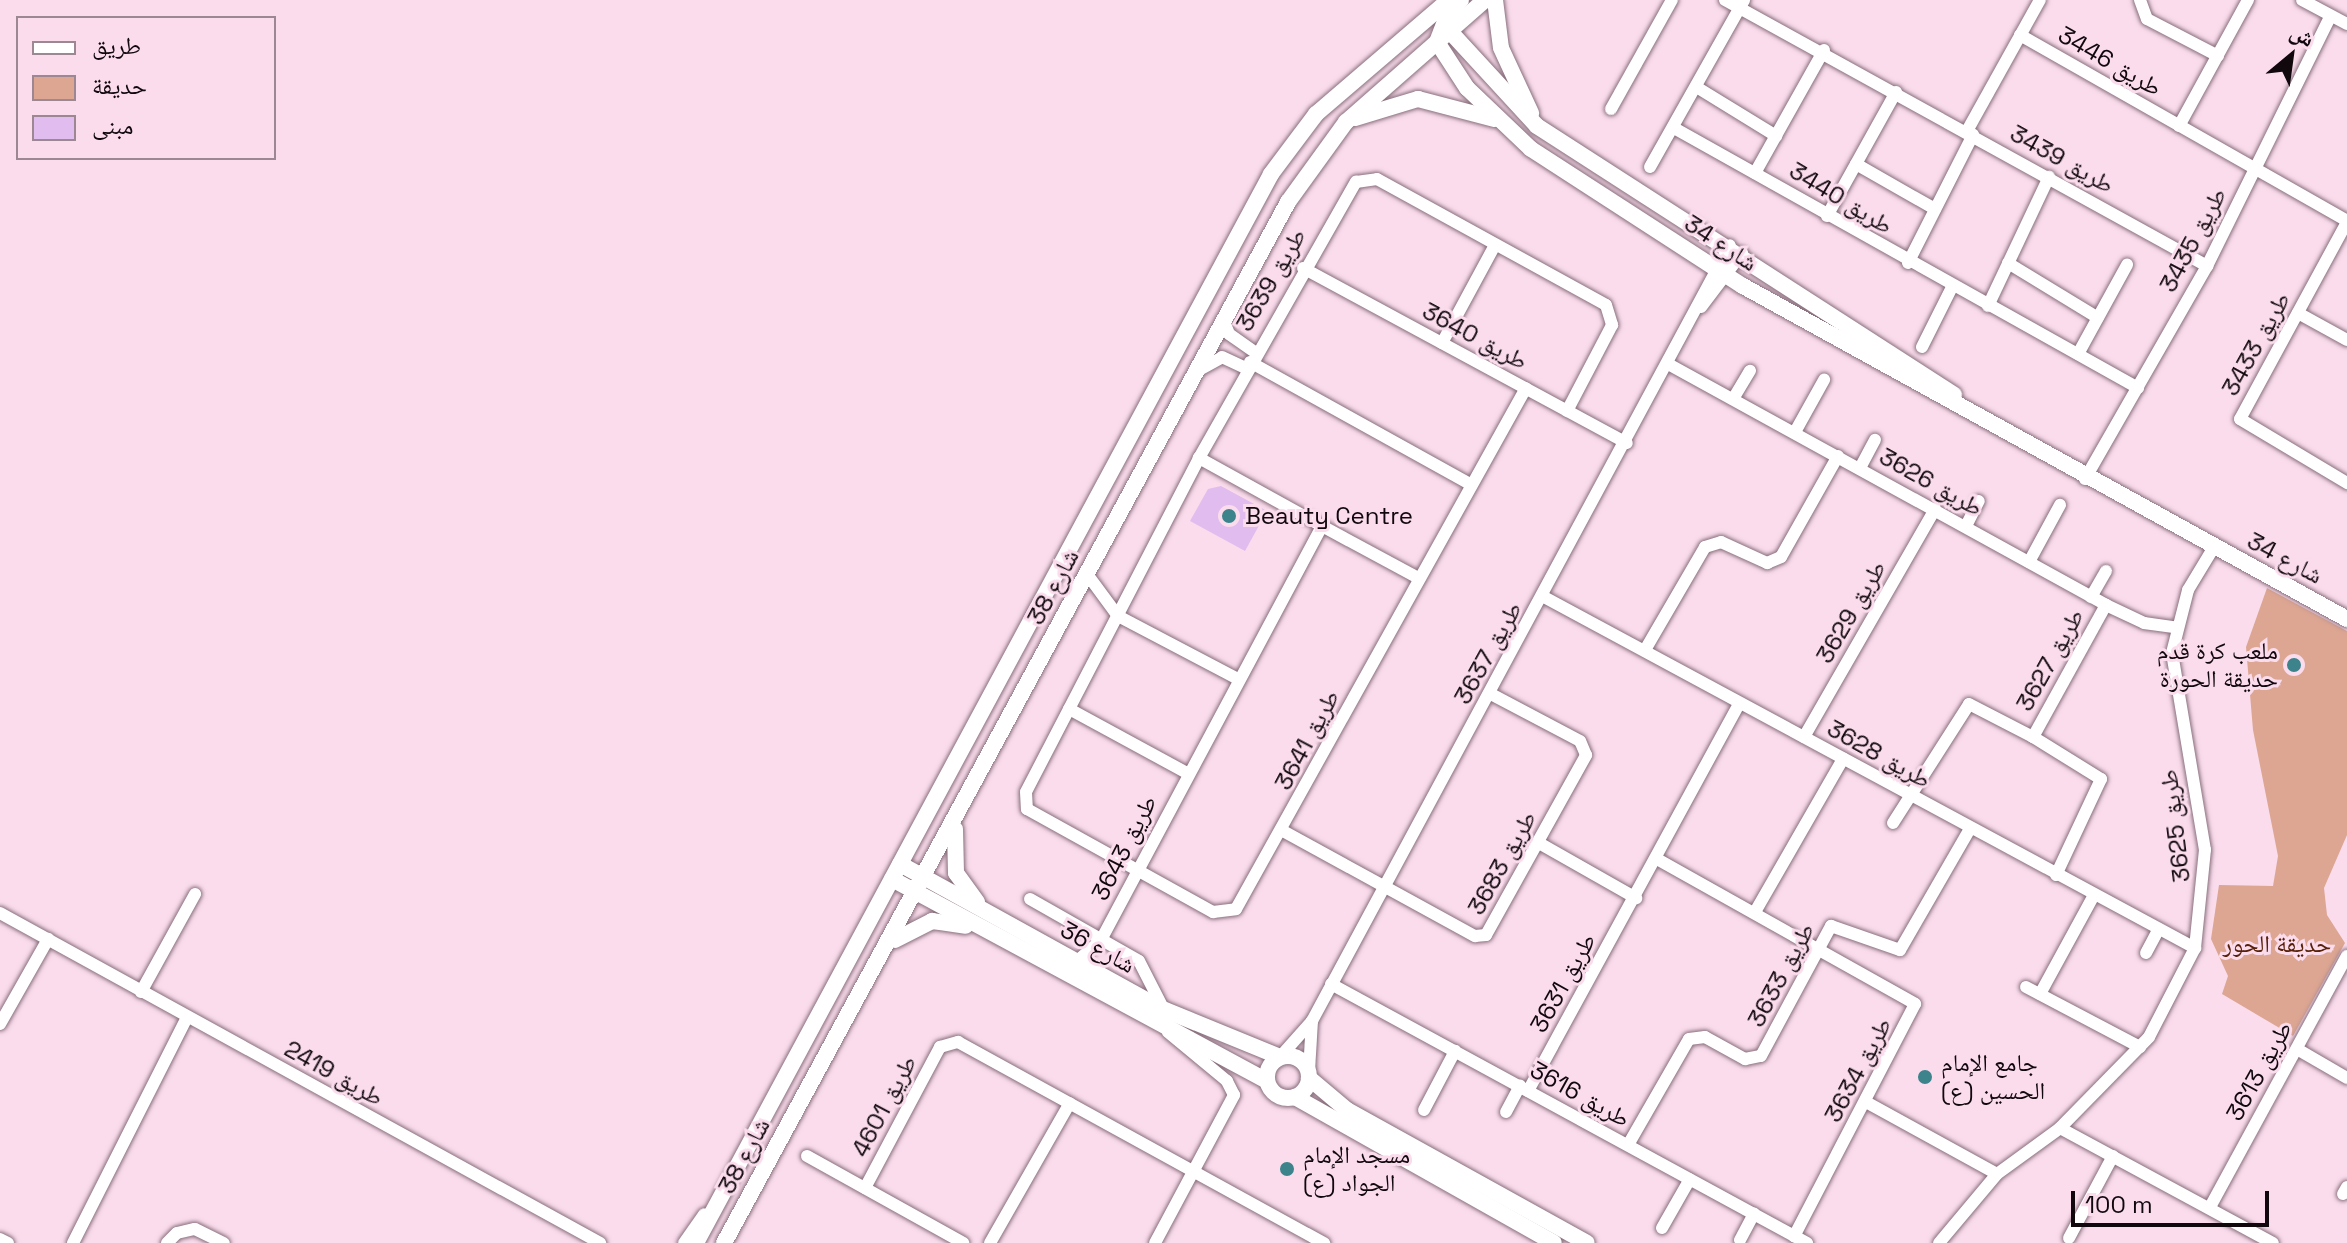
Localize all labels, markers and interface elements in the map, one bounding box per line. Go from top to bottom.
legend [16,16,276,160]
north arrow [2251,16,2331,96]
text: ش [2286,17,2320,53]
street label: طريق 3446 [2053,20,2167,102]
text: طريق [92,30,141,61]
text: حديقة [92,70,147,101]
text: مبنى [92,110,133,141]
street label: طريق 3439 [2005,119,2119,199]
street label: طريق 3440 [1784,156,1898,240]
street label: طريق 3435 [2154,183,2232,297]
street label: شارع 34 [1679,209,1763,277]
street label: طريق 3639 [1230,224,1312,336]
street label: طريق 3433 [2216,287,2296,401]
street label: طريق 3640 [1418,296,1532,376]
street label: طريق 3626 [1874,442,1988,522]
place label: Beauty Centre [1245,502,1413,530]
marker: Beauty Centre [1220,507,1238,525]
street label: شارع 34 [2242,526,2328,590]
street label: شارع 38 [1021,544,1085,630]
street label: طريق 3629 [1810,556,1892,668]
street label: طريق 3637 [1448,597,1528,709]
street label: طريق 3627 [2010,604,2090,716]
place label: ملعب كرة قدم حديقة الحورة [2157,637,2278,693]
marker: ملعب كرة قدم حديقة الحورة [2285,656,2303,674]
street label: طريق 3641 [1269,685,1345,795]
street label: طريق 3628 [1822,714,1936,794]
street label: طريق 3625 [2154,768,2196,884]
street label: طريق 3643 [1085,791,1163,905]
street label: طريق 3683 [1462,806,1542,920]
street label: شارع 36 [1056,915,1140,979]
street label: طريق 3633 [1742,918,1820,1032]
street label: طريق 3631 [1524,928,1602,1038]
park label: حديقة الحور [2223,930,2331,958]
street label: طريق 3634 [1819,1013,1897,1127]
street label: طريق 3613 [2220,1016,2298,1126]
street label: طريق 2419 [280,1034,388,1112]
place label: جامع الإمام الحسين (ع) [1941,1049,2045,1105]
street label: طريق 4601 [845,1050,923,1162]
street label: طريق 3616 [1525,1055,1635,1133]
marker: جامع الإمام الحسين (ع) [1916,1068,1934,1086]
street label: شارع 38 [712,1113,776,1199]
place label: مسجد الإمام الجواد (ع) [1303,1141,1410,1197]
marker: مسجد الإمام الجواد (ع) [1278,1160,1296,1178]
scale bar [2075,1175,2273,1225]
text: 100 m [2085,1189,2153,1220]

